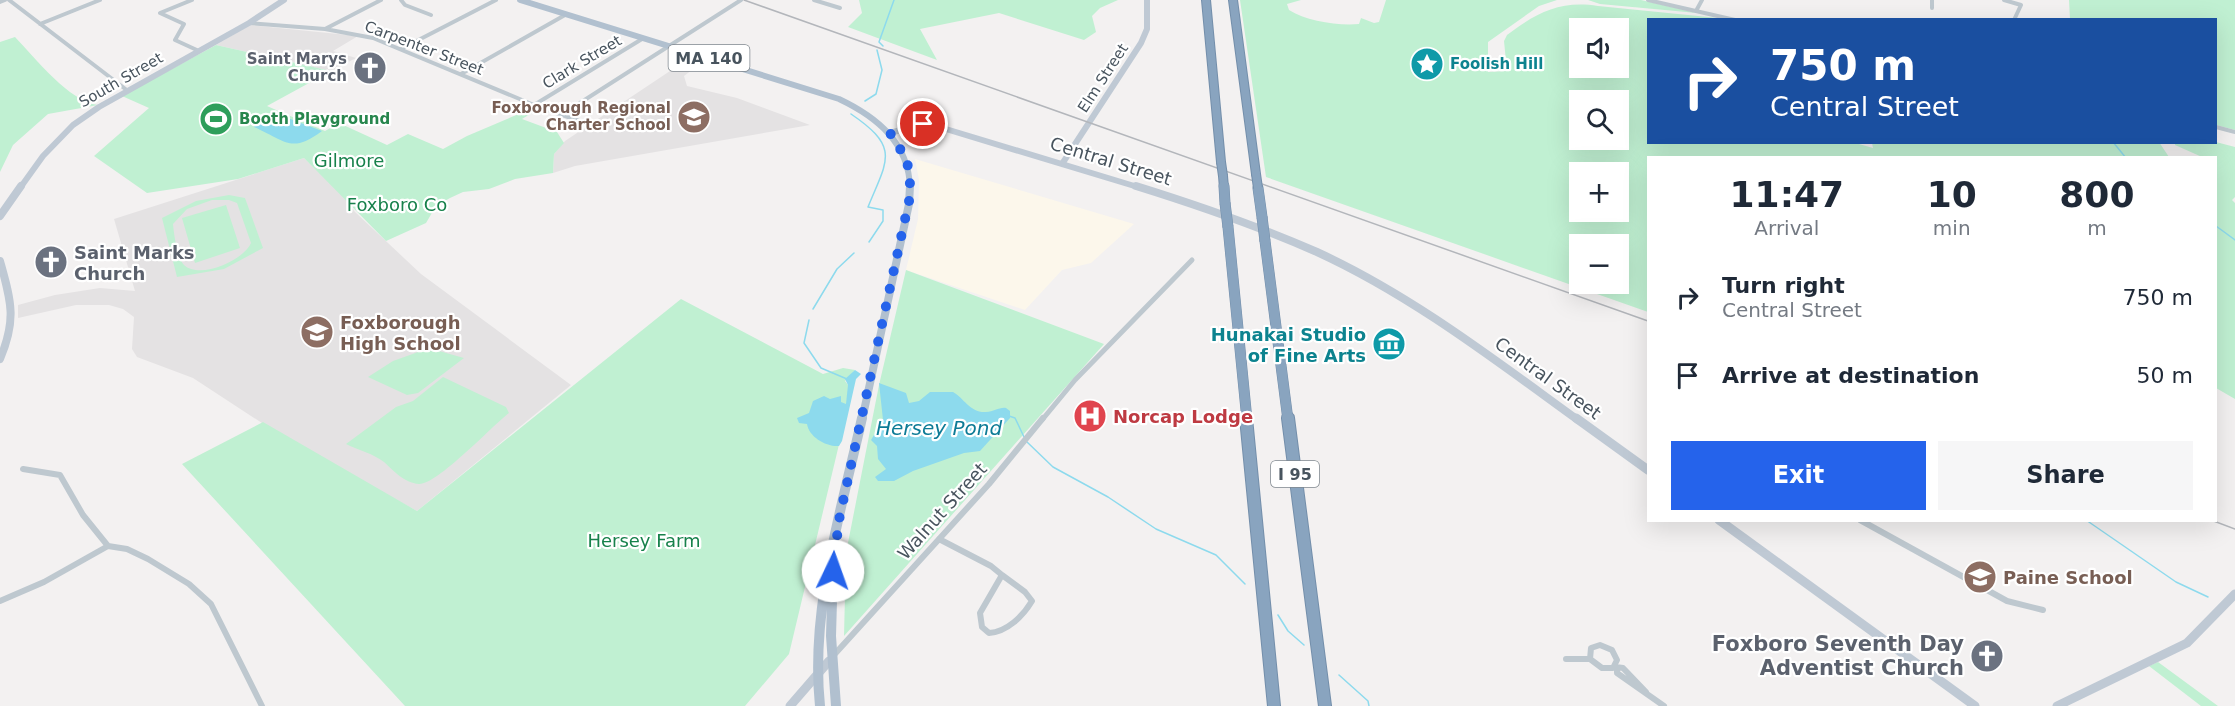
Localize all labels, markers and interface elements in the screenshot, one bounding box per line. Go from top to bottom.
street label: Carpenter Street [362,17,486,79]
map controls [1569,18,1629,294]
button: sound [1569,18,1629,78]
street label: Clark Street [539,31,625,93]
street label: Elm Street [1074,40,1132,116]
text: 750 m [1770,41,1916,90]
icon: right [1671,42,1749,120]
road number: MA 140 [668,45,750,71]
place icon: Foolish Hill [1409,46,1445,82]
street label: South Street [76,49,166,111]
place label: Saint Marys Church [247,50,347,85]
church icon: Saint Marys Church [352,50,388,86]
place label: Foolish Hill [1450,55,1543,73]
button: search [1569,90,1629,150]
text: Central Street [1770,91,1959,122]
pin [897,98,948,149]
place label: Foxborough Regional Charter School [491,99,671,134]
school or university icon: Foxborough Regional Charter School [676,99,712,135]
sports icon: Booth Playground [198,101,234,137]
icon: arrive [906,107,939,140]
place label: Booth Playground [239,110,390,128]
street label: Central Street [1048,133,1174,189]
park label: Gilmore [314,150,384,171]
button: + [1569,162,1629,222]
text: 11:47 [1730,174,1844,215]
text: 10 [1927,174,1977,215]
text: 800 [2059,174,2134,215]
park label: Foxboro Co [347,194,447,215]
text: Arrival [1754,216,1819,240]
text: min [1933,216,1971,240]
text: m [2087,216,2107,240]
button: − [1569,234,1629,294]
place label: Saint Marks Church [74,242,195,284]
church icon: Saint Marks Church [33,244,69,280]
text: Turn right [1722,273,1845,298]
icon: right [1671,281,1704,314]
text: 750 m [2123,285,2193,310]
text: Central Street [1722,298,1862,322]
place label: Foxborough High School [340,312,461,354]
school or university icon: Foxborough High School [299,314,335,350]
place label: Hunakai Studio of Fine Arts [1211,324,1366,366]
museum icon: Hunakai Studio of Fine Arts [1371,326,1407,362]
street label: Central Street [1491,332,1605,424]
icon: arrive [1671,359,1704,392]
text: Arrive at destination [1722,363,1979,388]
text: 50 m [2137,363,2193,388]
hospital icon: Norcap Lodge [1072,398,1108,434]
place label: Norcap Lodge [1113,406,1253,427]
water label: Hersey Pond [876,416,1002,440]
button: Exit [1671,441,1926,510]
button: Share [1938,441,2193,510]
street label: Walnut Street [893,458,991,564]
road number: I 95 [1271,461,1319,487]
park label: Hersey Farm [587,530,701,551]
position arrow [801,539,865,603]
school or university icon: Paine School [1962,559,1998,595]
place label: Paine School [2003,567,2133,588]
place label: Foxboro Seventh Day Adventist Church [1712,632,1964,680]
church icon: Foxboro Seventh Day Adventist Church [1969,638,2005,674]

